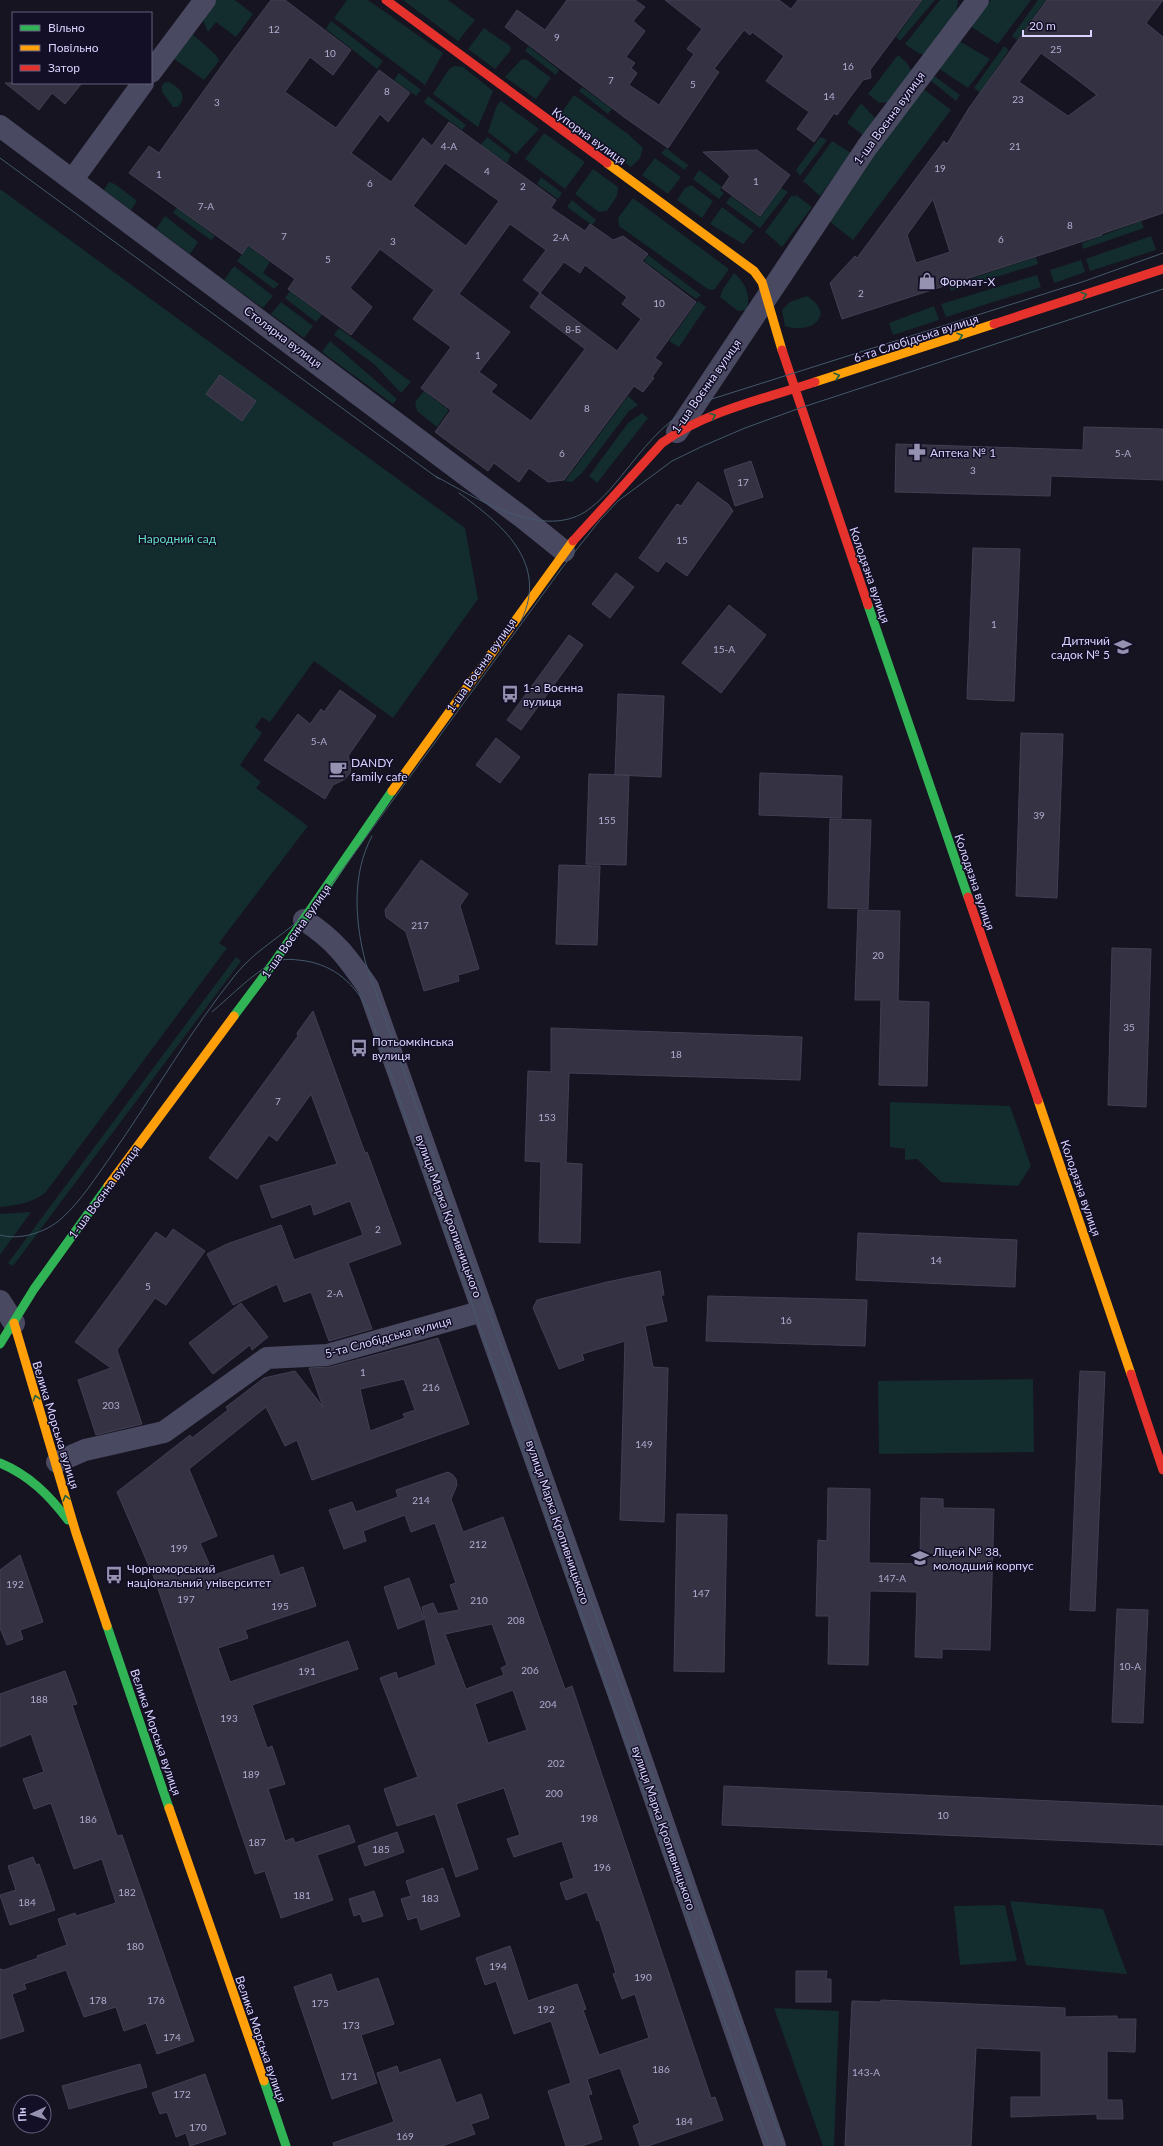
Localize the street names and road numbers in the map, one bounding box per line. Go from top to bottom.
street label: 1-ша Воєнна вулиця [850,68,928,168]
street label: Купорна вулиця [549,104,629,168]
street label: Столярна вулиця [241,303,325,371]
street label: 6-та Слобідська вулиця [852,311,980,365]
street label: 1-ша Воєнна вулиця [668,336,744,436]
street label: Колодязна вулиця [846,525,894,625]
street label: 1-ша Воєнна вулиця [443,615,519,715]
street label: Колодязна вулиця [951,832,999,932]
street label: 1-ша Воєнна вулиця [258,881,334,981]
street label: вулиця Марка Кропивницького [412,1132,486,1300]
street label: Колодязна вулиця [1057,1138,1105,1238]
street label: 1-ша Воєнна вулиця [65,1142,143,1242]
street label: 5-та Слобідська вулиця [323,1313,453,1361]
street label: Велика Морська вулиця [29,1359,83,1491]
street label: вулиця Марка Кропивницького [523,1438,593,1606]
street label: Велика Морська вулиця [127,1667,185,1797]
street label: вулиця Марка Кропивницького [629,1744,699,1912]
street label: Велика Морська вулиця [232,1974,290,2104]

